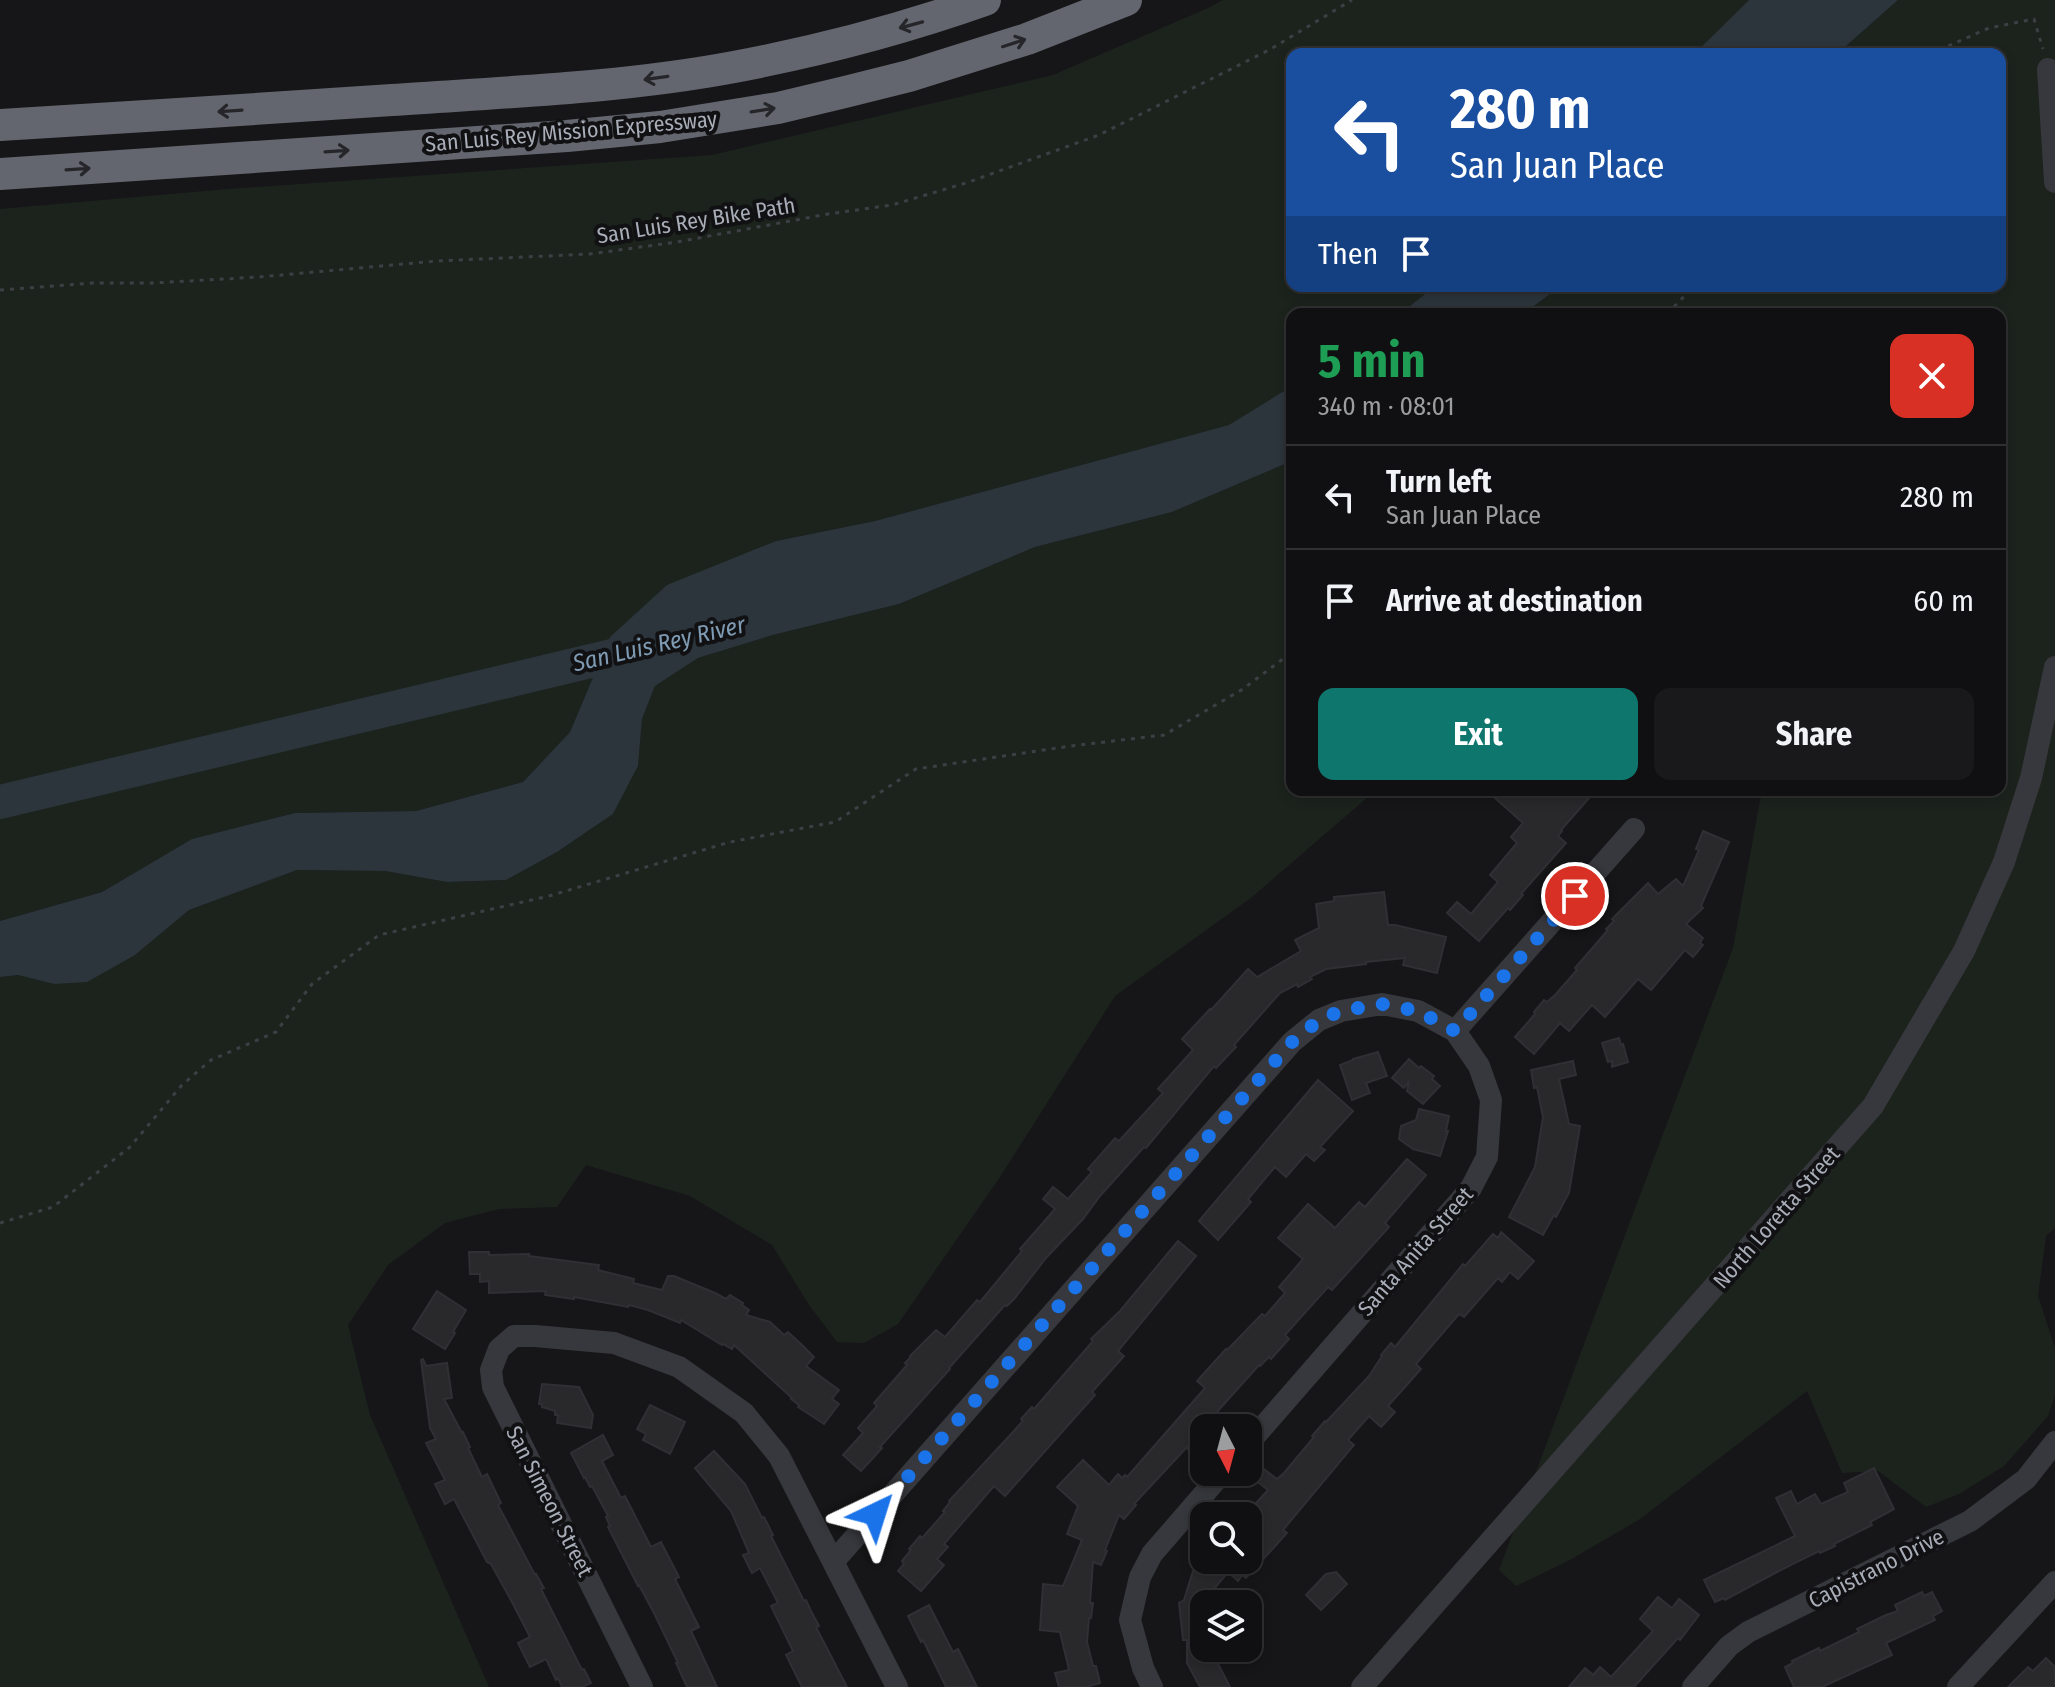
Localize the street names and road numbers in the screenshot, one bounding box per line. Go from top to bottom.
street label: San Luis Rey Mission Expressway [424,105,718,158]
street label: San Luis Rey Bike Path [595,191,797,250]
street label: North Loretta Street [1707,1140,1846,1294]
street label: Santa Anita Street [1352,1181,1479,1321]
street label: San Simeon Street [500,1422,599,1582]
street label: Capistrano Drive [1804,1523,1948,1614]

